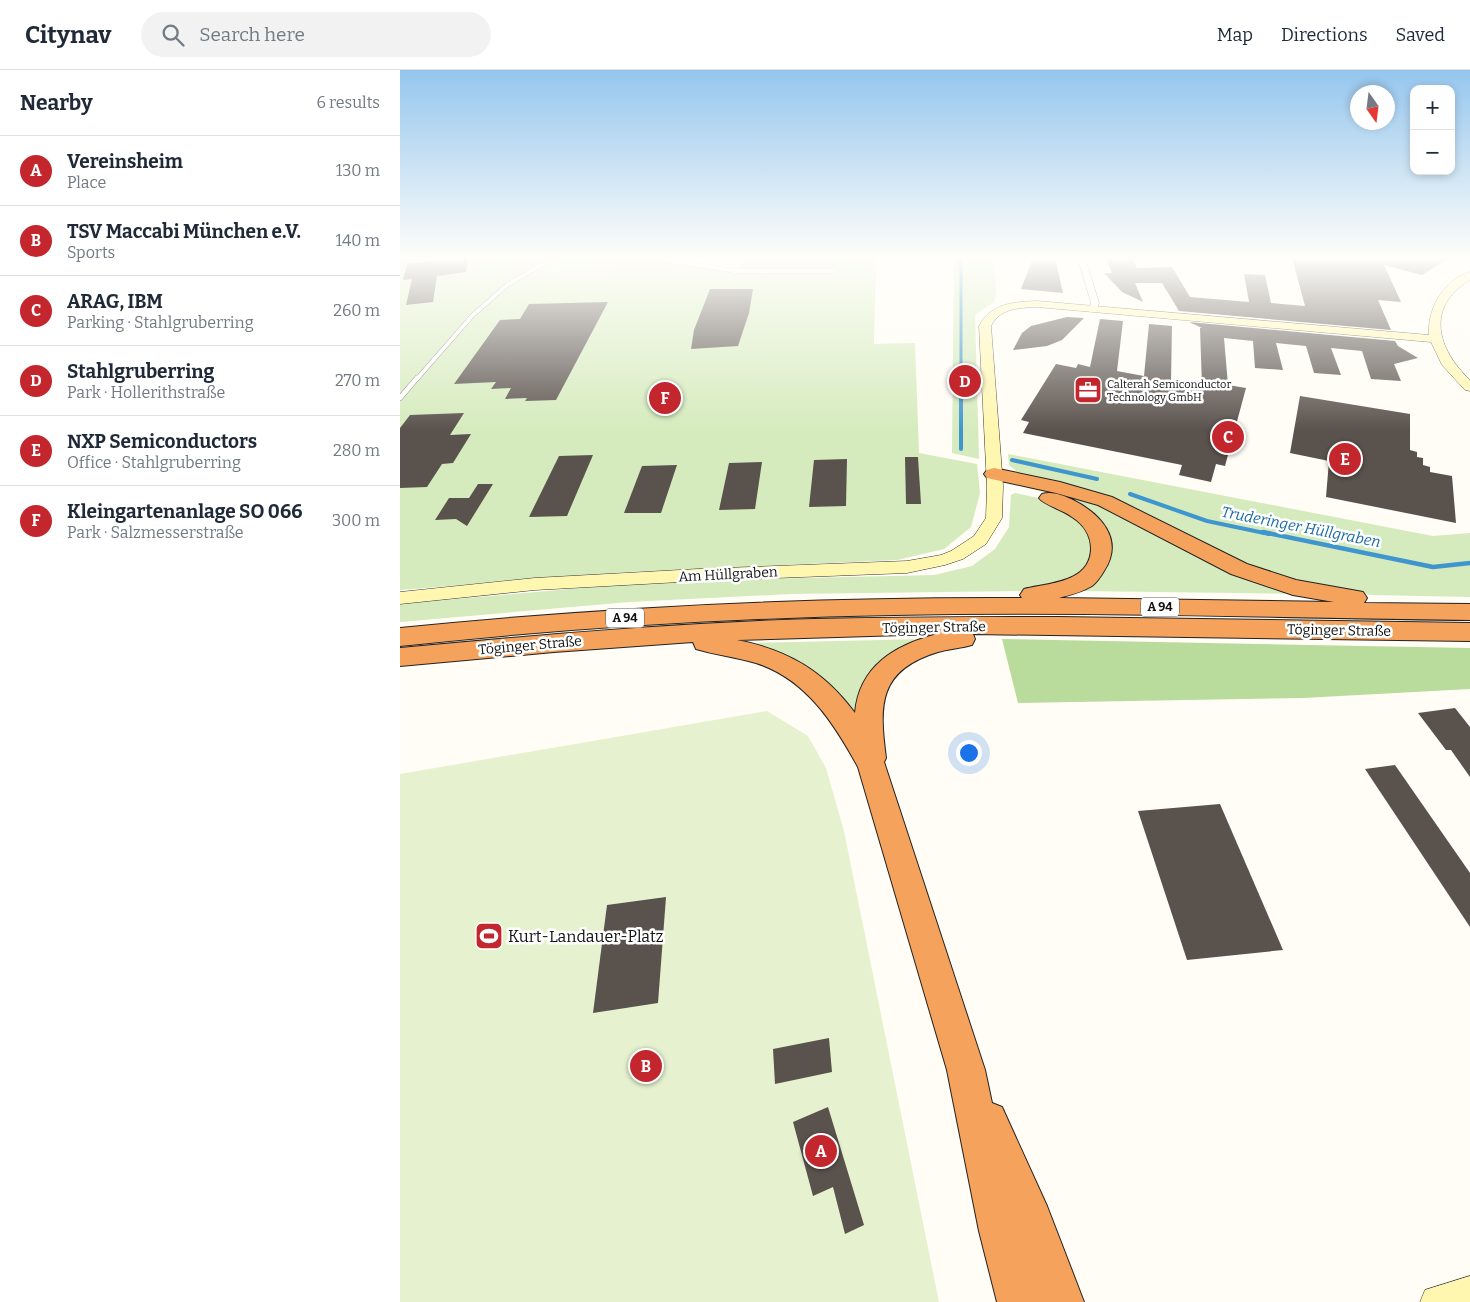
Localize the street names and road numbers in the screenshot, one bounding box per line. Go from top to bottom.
street label: Am Hüllgraben [678,563,778,586]
road number: A 94 [1141,598,1179,616]
road number: A 94 [606,608,644,628]
street label: Töginger Straße [882,618,986,637]
street label: Töginger Straße [1287,621,1391,640]
street label: Töginger Straße [478,633,583,658]

